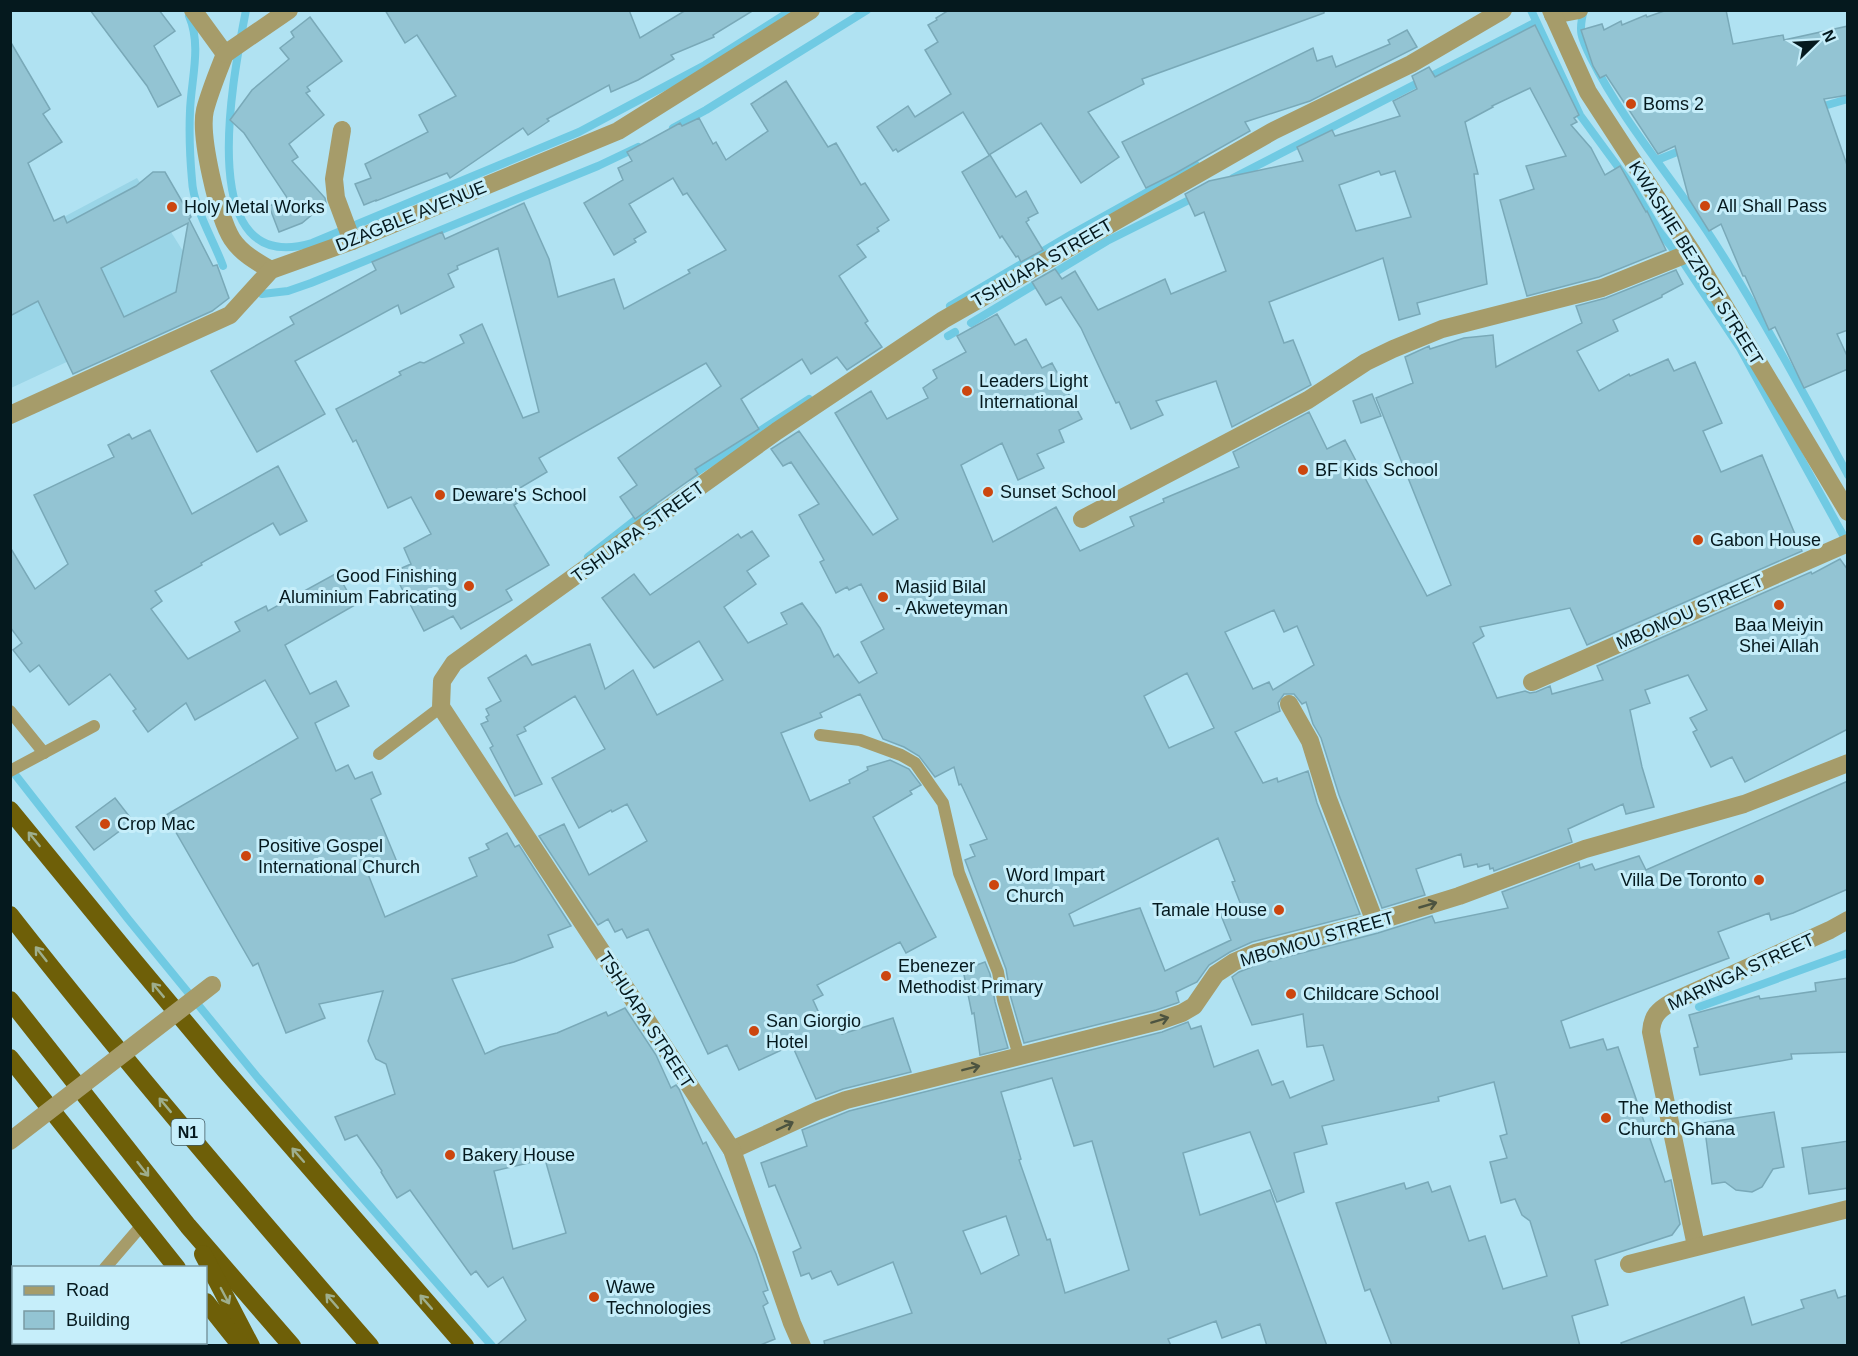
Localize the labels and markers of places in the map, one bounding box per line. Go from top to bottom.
place label: Boms 2 [1643,94,1704,114]
marker: Boms 2 [1624,97,1638,111]
place label: All Shall Pass [1717,196,1827,216]
place label: Holy Metal Works [184,197,325,217]
marker: All Shall Pass [1698,199,1712,213]
marker: Holy Metal Works [165,200,179,214]
place label: Leaders Light International [979,371,1088,412]
marker: Leaders Light International [960,384,974,398]
place label: BF Kids School [1315,460,1438,480]
marker: BF Kids School [1296,463,1310,477]
place label: Sunset School [1000,482,1116,502]
place label: Deware's School [452,485,587,505]
marker: Sunset School [981,485,995,499]
marker: Deware's School [433,488,447,502]
place label: Gabon House [1710,530,1821,550]
marker: Gabon House [1691,533,1705,547]
place label: Good Finishing Aluminium Fabricating [279,566,457,607]
place label: Masjid Bilal - Akweteyman [895,577,1008,618]
marker: Good Finishing Aluminium Fabricating [462,579,476,593]
marker: Masjid Bilal - Akweteyman [876,590,890,604]
marker: Baa Meiyin Shei Allah [1772,598,1786,612]
place label: Baa Meiyin Shei Allah [1734,615,1824,656]
place label: Crop Mac [117,814,195,834]
marker: Crop Mac [98,817,112,831]
place label: Positive Gospel International Church [258,836,420,877]
marker: Positive Gospel International Church [239,849,253,863]
place label: Word Impart Church [1006,865,1105,906]
place label: Villa De Toronto [1621,870,1747,890]
marker: Villa De Toronto [1752,873,1766,887]
marker: Word Impart Church [987,878,1001,892]
place label: Tamale House [1152,900,1267,920]
marker: Tamale House [1272,903,1286,917]
place label: Ebenezer Methodist Primary [898,956,1043,997]
marker: Ebenezer Methodist Primary [879,969,893,983]
place label: Childcare School [1303,984,1439,1004]
marker: Childcare School [1284,987,1298,1001]
place label: San Giorgio Hotel [766,1011,861,1052]
marker: San Giorgio Hotel [747,1024,761,1038]
place label: The Methodist Church Ghana [1618,1098,1736,1139]
marker: The Methodist Church Ghana [1599,1111,1613,1125]
place label: Bakery House [462,1145,575,1165]
marker: Bakery House [443,1148,457,1162]
place label: Wawe Technologies [606,1277,711,1318]
marker: Wawe Technologies [587,1290,601,1304]

